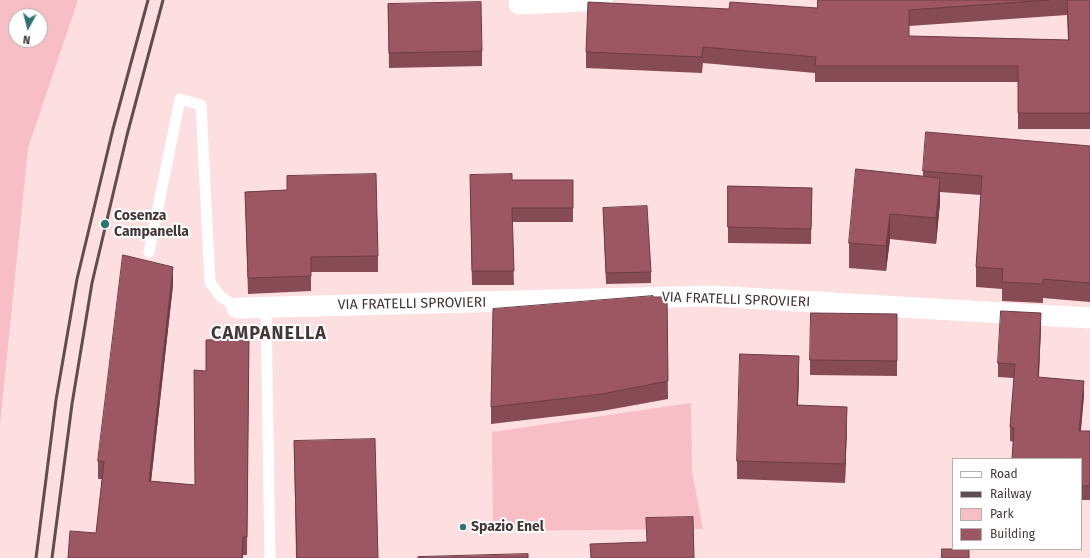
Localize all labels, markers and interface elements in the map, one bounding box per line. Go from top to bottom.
north arrow [8,8,48,48]
text: N [22,33,31,46]
place label: Cosenza Campanella [114,208,189,240]
marker: Cosenza Campanella [99,218,111,230]
street label: VIA FRATELLI SPROVIERI [661,289,811,311]
street label: VIA FRATELLI SPROVIERI [338,294,486,314]
district label: CAMPANELLA [211,323,327,345]
legend [952,458,1082,550]
text: Road [990,467,1018,481]
text: Railway [990,487,1031,501]
text: Park [990,507,1014,521]
place label: Spazio Enel [471,519,544,535]
marker: Spazio Enel [458,522,468,532]
text: Building [990,527,1035,541]

